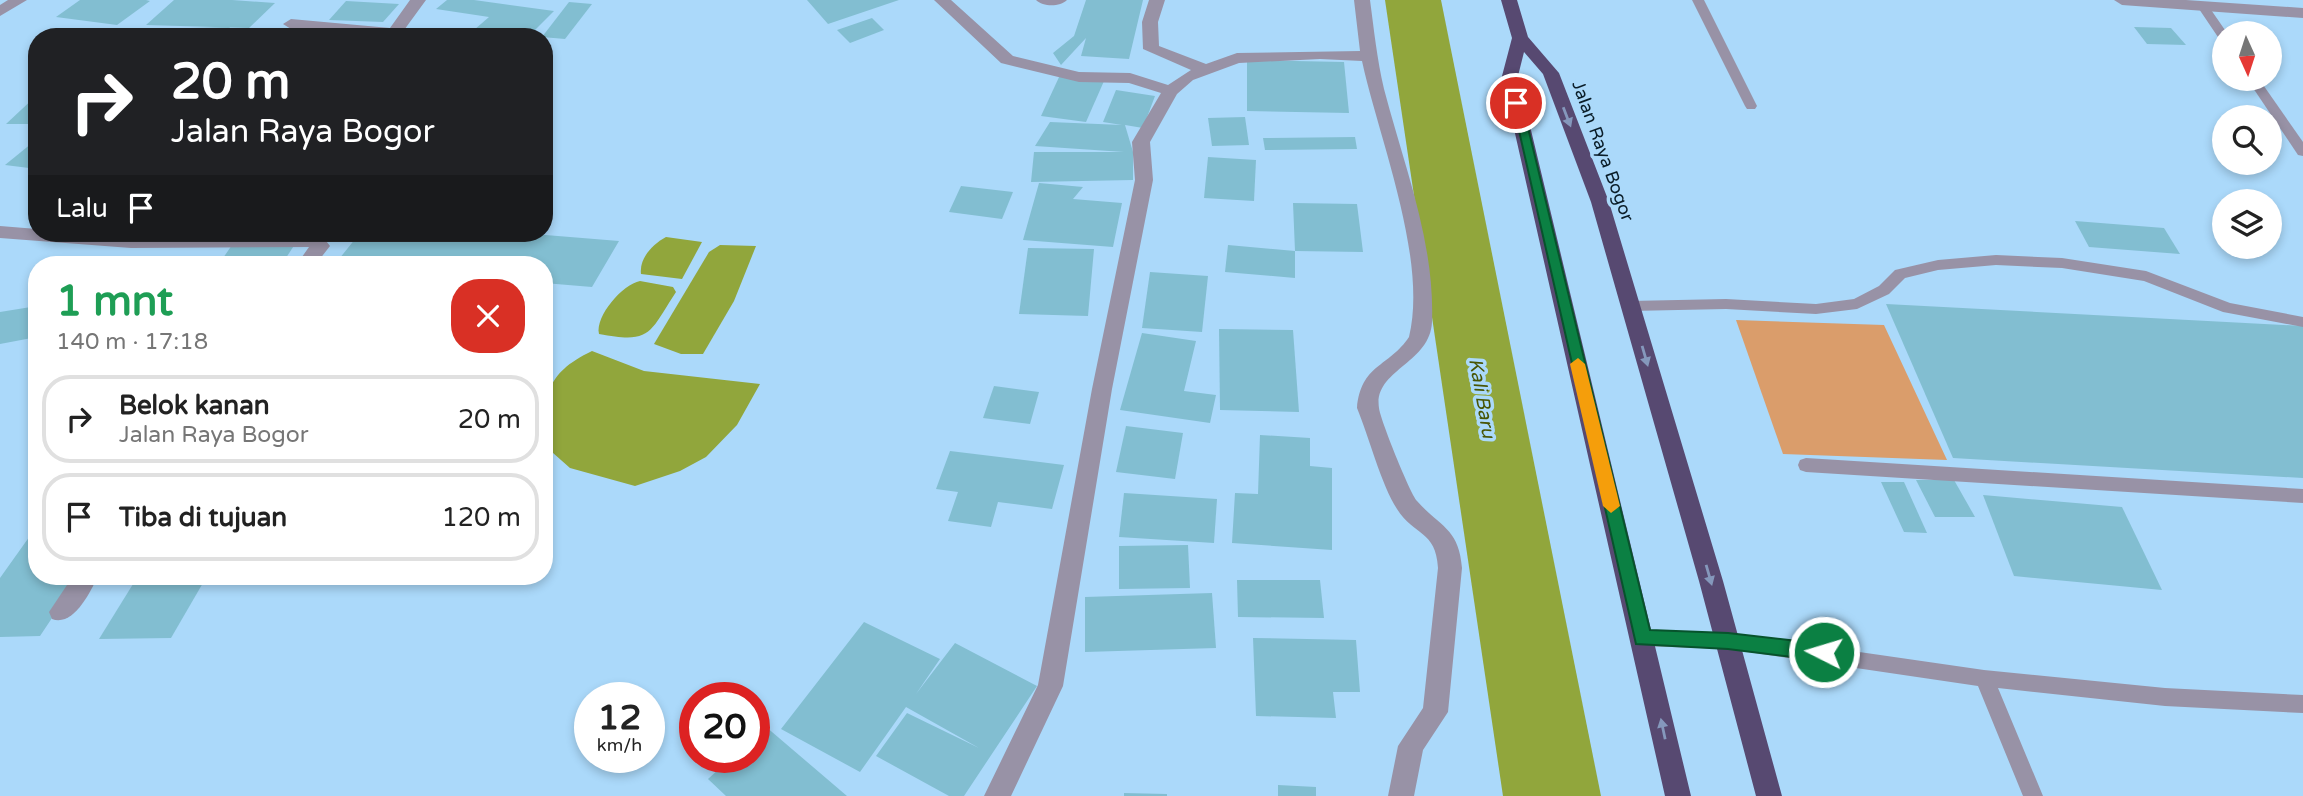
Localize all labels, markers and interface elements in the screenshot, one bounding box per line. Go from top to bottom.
north arrow [2212,21,2282,91]
map controls [2212,21,2282,259]
text: 20 m [171,53,290,112]
icon: right [56,56,147,147]
pin [1486,73,1546,133]
street label: Jalan Raya Bogor [1567,78,1639,225]
icon: arrive [1497,84,1535,122]
button: search [2212,105,2282,175]
one-way arrow [1562,106,1573,127]
text: Jalan Raya Bogor [171,113,435,151]
icon: arrive [122,189,160,227]
button: layers [2212,189,2282,259]
text: Lalu [56,193,108,224]
text: 1 mnt [56,276,173,327]
button: close [451,279,525,353]
text: 140 m · 17:18 [56,328,208,356]
one-way arrow [1640,346,1650,367]
water label: Kali Baru [1464,357,1500,441]
text: Belok kanan [119,390,270,421]
icon: right [60,400,98,438]
text: 20 m [458,404,521,435]
text: Jalan Raya Bogor [119,421,309,449]
icon: arrive [60,498,98,536]
text: Tiba di tujuan [119,502,287,533]
text: 120 m [441,502,521,533]
one-way arrow [1704,564,1715,586]
position arrow [1787,615,1861,689]
speed limit sign: 20 [679,682,770,773]
text: 12 [598,697,641,739]
one-way arrow [1657,718,1668,740]
text: km/h [597,734,642,756]

